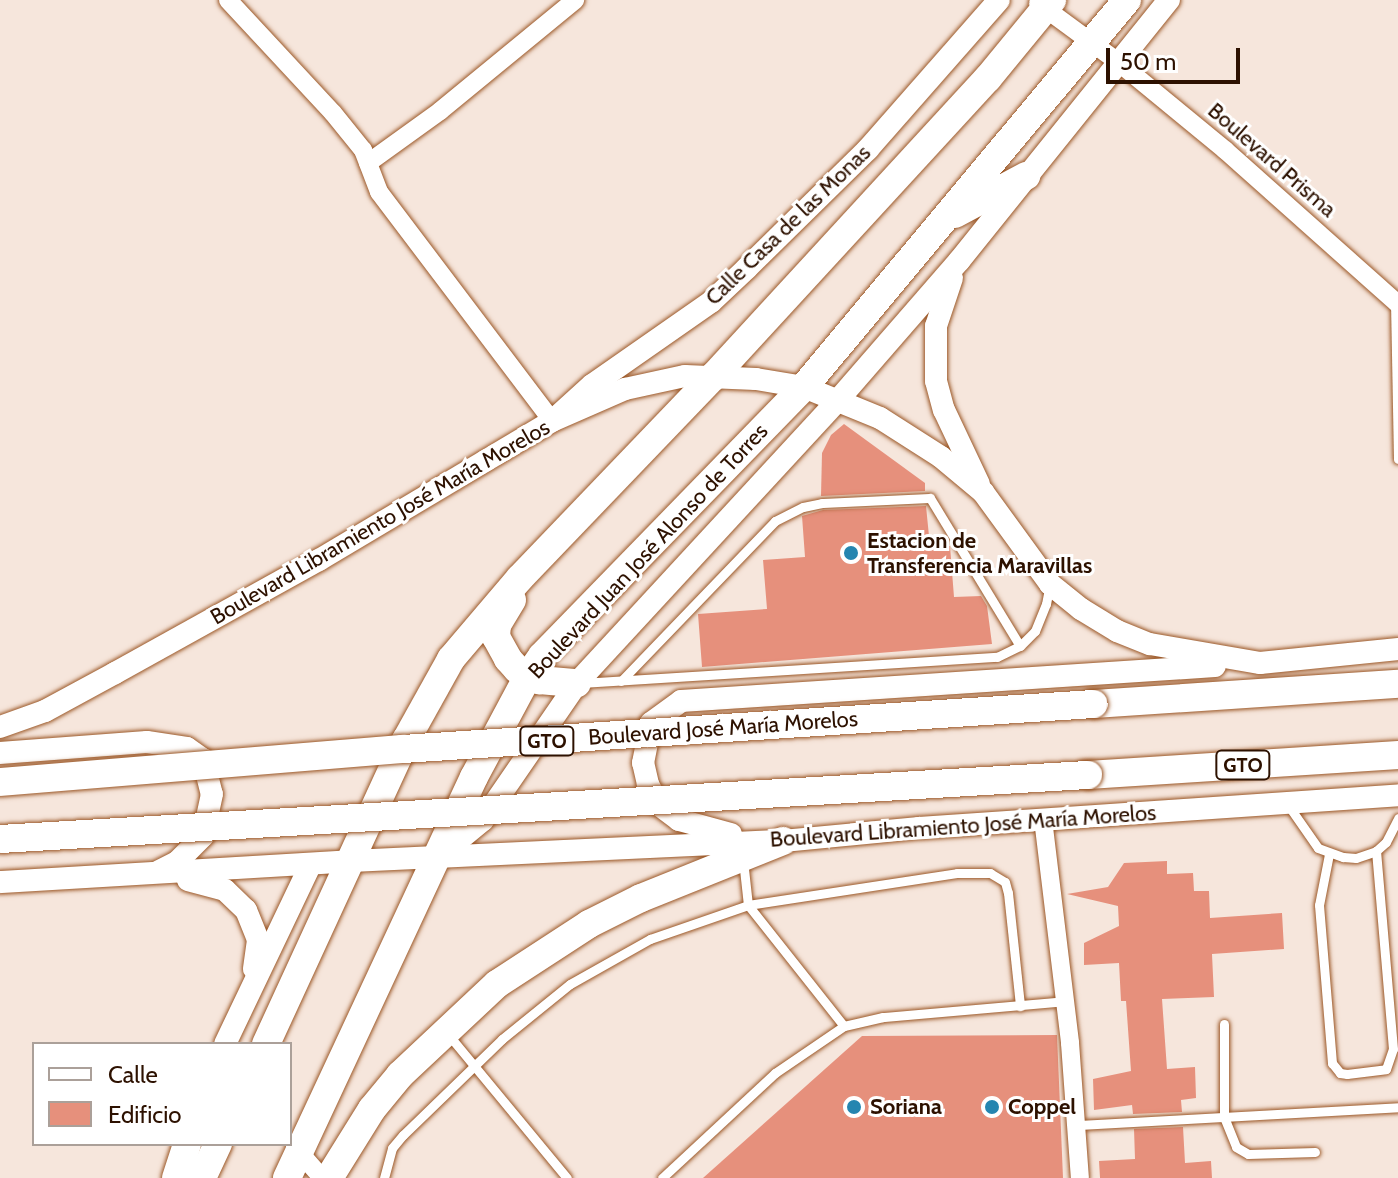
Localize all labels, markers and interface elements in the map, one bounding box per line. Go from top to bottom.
scale bar [1110,32,1244,82]
text: 50 m [1120,47,1176,76]
street label: Boulevard Prisma [1203,97,1341,223]
street label: Calle Casa de las Monas [700,139,876,311]
street label: Boulevard Libramiento José María Morelos [206,414,554,630]
street label: Boulevard Juan José Alonso de Torres [523,418,773,684]
place label: Estacion de Transferencia Maravillas [867,527,1092,578]
marker: Estacion de Transferencia Maravillas [842,544,860,562]
street label: Boulevard José María Morelos [587,705,859,751]
road number: GTO [519,725,575,757]
road number: GTO [1215,749,1271,781]
street label: Boulevard Libramiento José María Morelos [769,799,1157,853]
legend [32,1042,292,1146]
text: Calle [108,1060,158,1089]
place label: Soriana [870,1094,942,1120]
place label: Coppel [1008,1094,1076,1120]
marker: Soriana [845,1098,863,1116]
marker: Coppel [983,1098,1001,1116]
text: Edificio [108,1100,182,1129]

